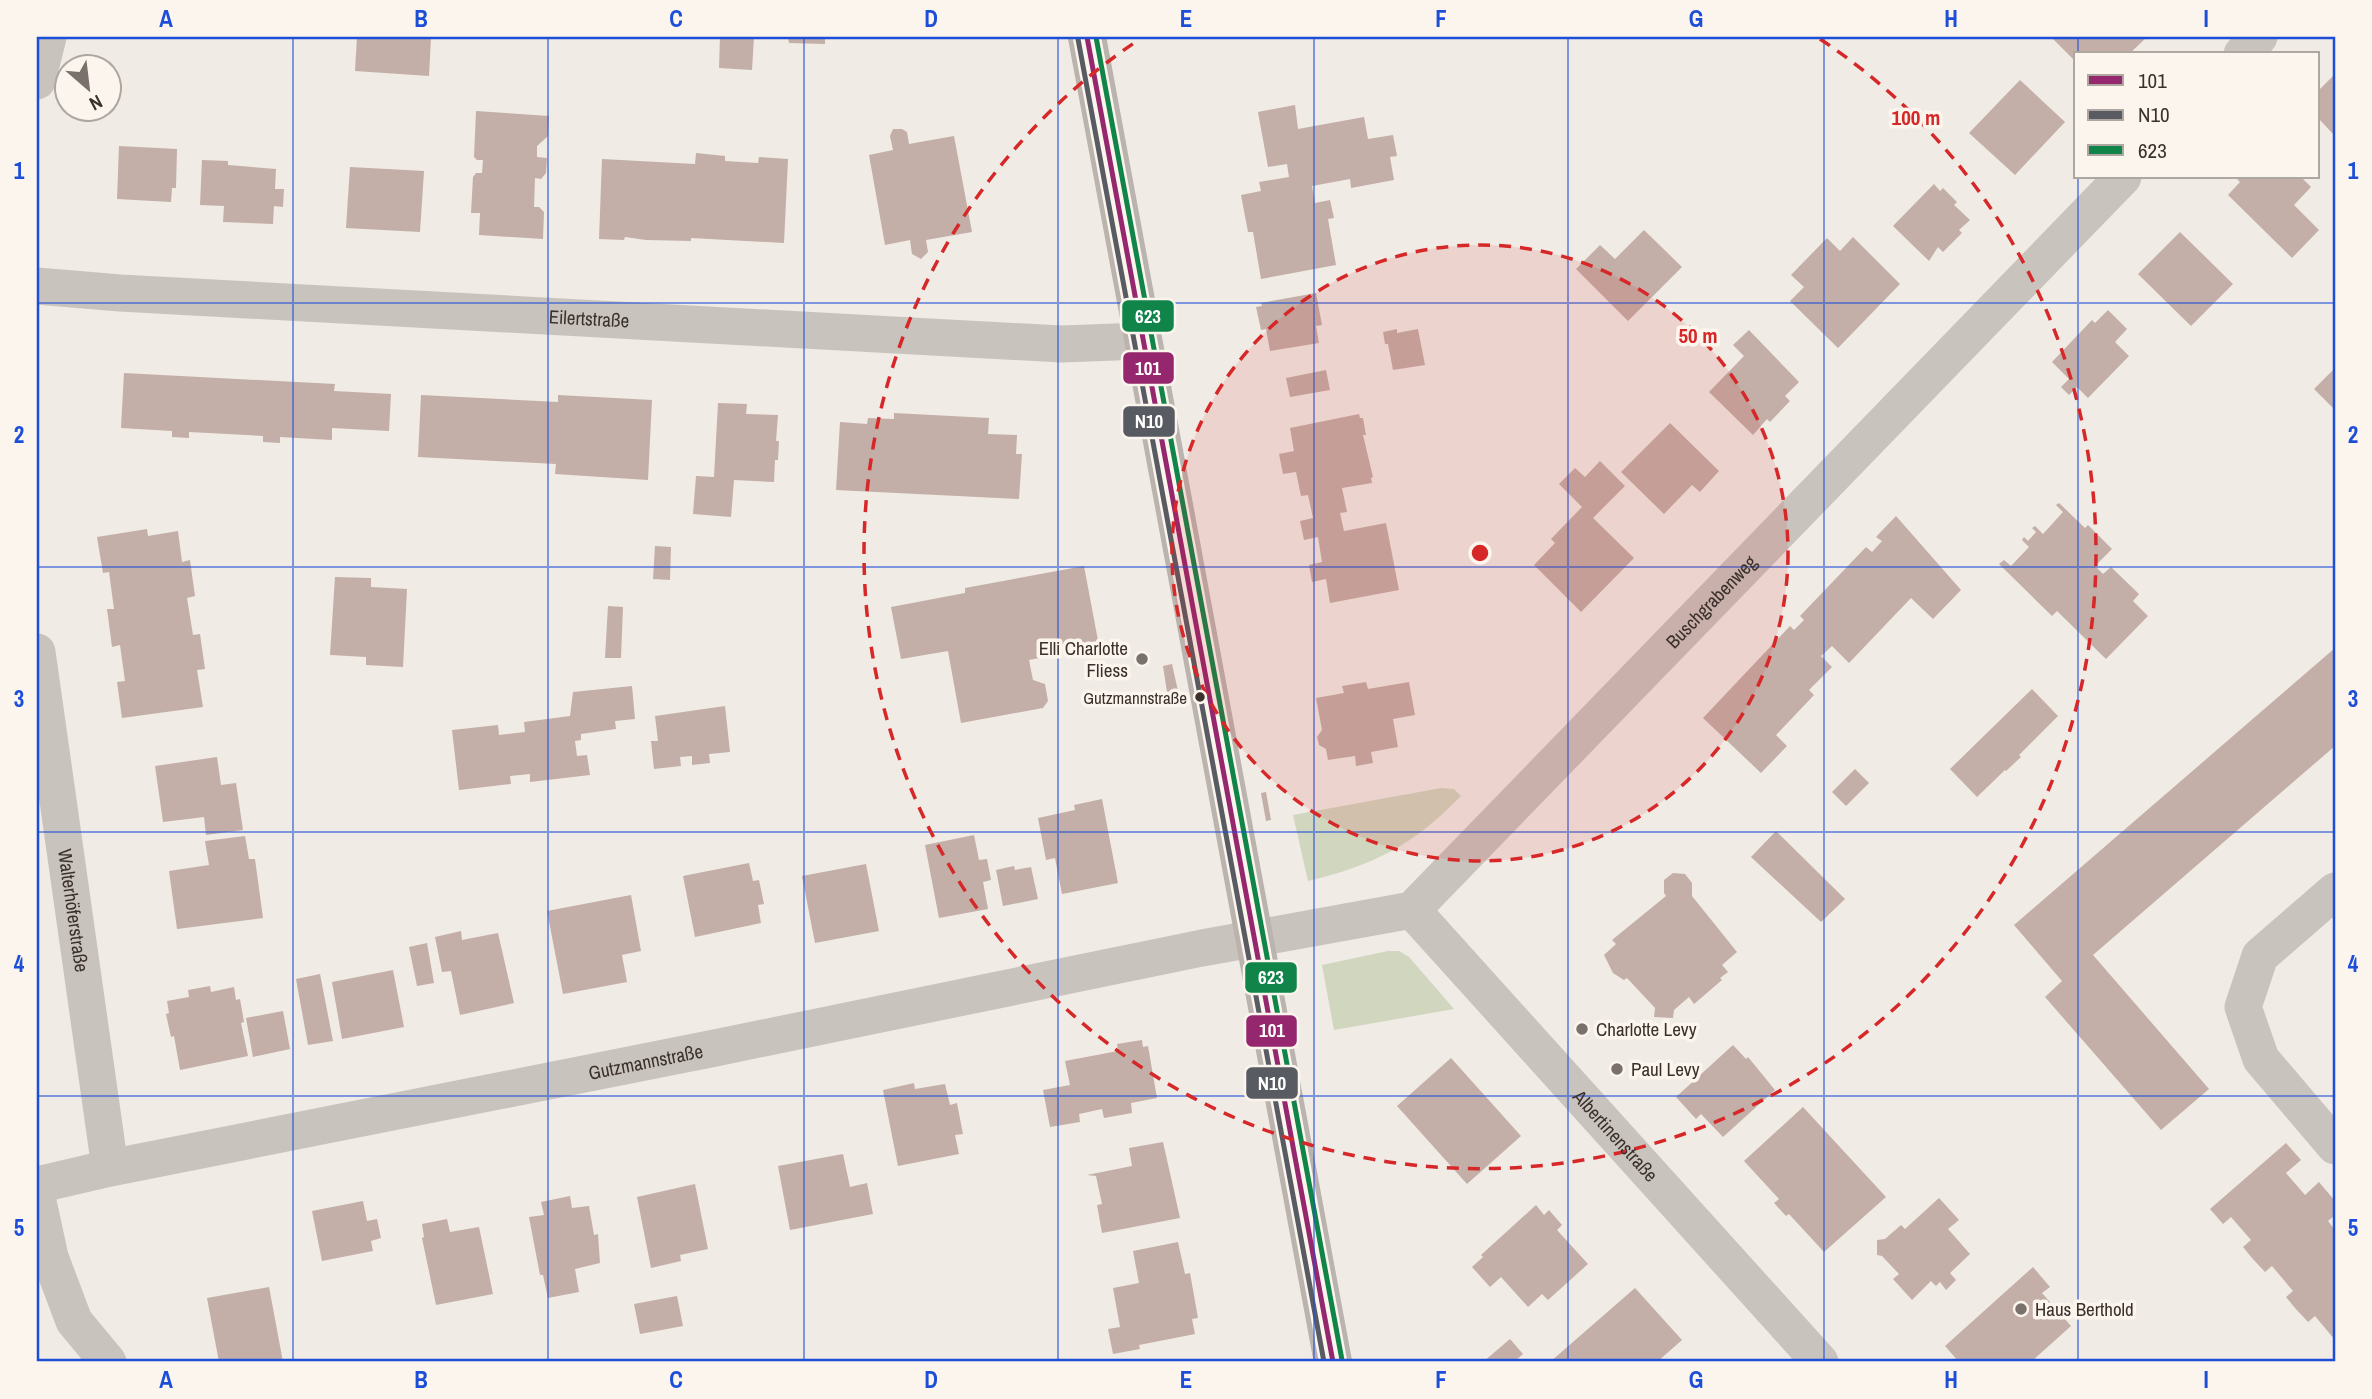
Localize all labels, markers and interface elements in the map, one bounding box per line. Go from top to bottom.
text: A [159,3,173,34]
text: B [414,3,428,34]
text: C [669,3,683,34]
text: D [924,3,938,34]
text: E [1180,3,1192,34]
text: F [1435,3,1447,34]
text: G [1689,3,1703,34]
text: H [1944,3,1958,34]
text: I [2203,3,2209,34]
north arrow [52,52,122,122]
legend [2074,52,2320,178]
text: 101 [2138,66,2167,95]
text: N [85,89,107,117]
text: N10 [2138,100,2170,129]
text: 100 m [1892,103,1940,132]
text: 623 [2138,136,2167,165]
text: 1 [14,155,25,186]
text: 1 [2348,155,2359,186]
line badge: 623 [1121,299,1175,333]
street label: Eilertstraße [548,303,630,334]
text: 623 [1135,303,1161,329]
text: 50 m [1678,321,1718,350]
line badge: 101 [1122,351,1175,385]
text: 101 [1135,355,1161,381]
line badge: N10 [1122,405,1176,438]
text: N10 [1135,408,1164,434]
text: 2 [14,419,24,450]
text: 2 [2348,419,2358,450]
centre of rings [1468,541,1492,565]
street label: Buschgrabenweg [1660,549,1763,654]
place label: Elli Charlotte Fliess [1039,635,1128,683]
marker: Elli Charlotte Fliess [1134,651,1150,667]
text: 3 [14,683,24,714]
text: 3 [2348,683,2358,714]
place label: Gutzmannstraße [1083,686,1187,709]
marker: Gutzmannstraße [1193,690,1207,704]
street label: Walterhöferstraße [52,847,95,974]
text: 4 [14,948,25,979]
text: 4 [2348,948,2359,979]
line badge: 623 [1244,961,1298,994]
text: 623 [1258,964,1284,990]
line badge: 101 [1245,1014,1298,1048]
place label: Charlotte Levy [1596,1016,1697,1042]
text: 101 [1259,1017,1285,1043]
marker: Charlotte Levy [1574,1021,1590,1037]
street label: Gutzmannstraße [586,1038,705,1086]
place label: Paul Levy [1631,1056,1700,1082]
marker: Paul Levy [1609,1061,1625,1077]
line badge: N10 [1245,1066,1299,1100]
text: N10 [1258,1070,1287,1096]
street label: Albertinenstraße [1567,1083,1664,1187]
text: 5 [14,1212,24,1243]
text: 5 [2348,1212,2358,1243]
place label: Haus Berthold [2035,1296,2134,1322]
marker: Haus Berthold [2013,1301,2029,1317]
text: A [159,1364,173,1395]
text: B [414,1364,428,1395]
text: C [669,1364,683,1395]
text: D [924,1364,938,1395]
text: E [1180,1364,1192,1395]
text: F [1435,1364,1447,1395]
text: G [1689,1364,1703,1395]
text: H [1944,1364,1958,1395]
text: I [2203,1364,2209,1395]

